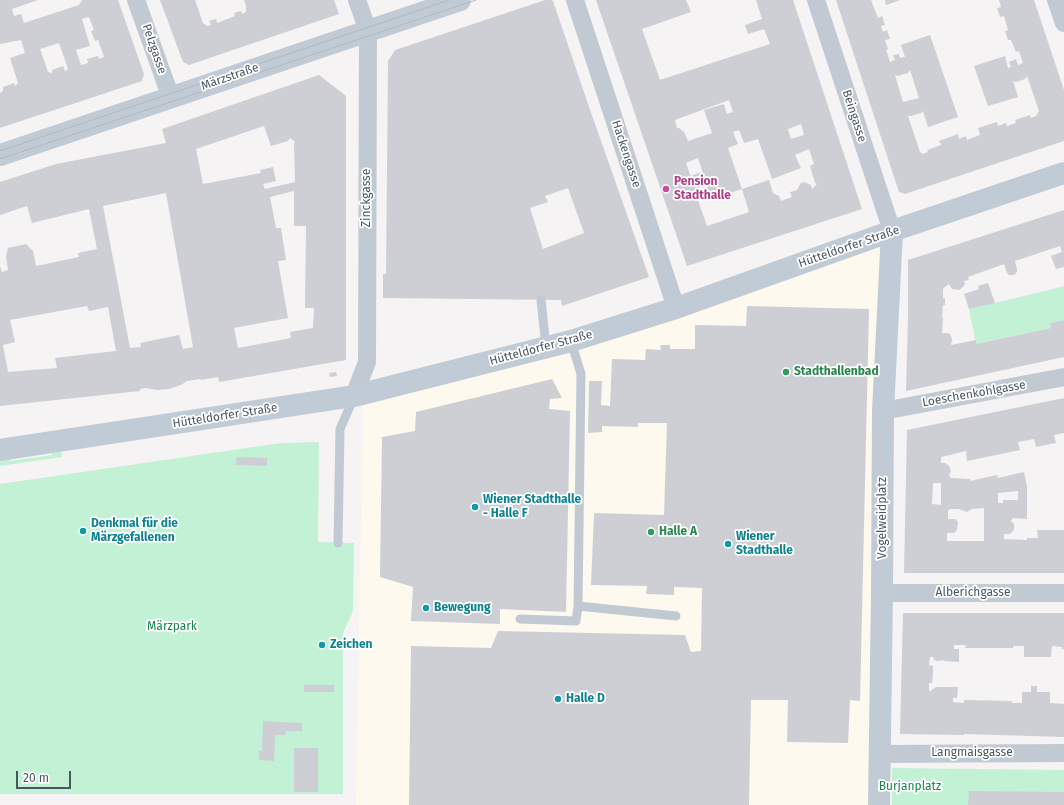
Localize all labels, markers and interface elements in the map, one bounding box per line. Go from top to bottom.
street label: Pelzgasse [139,22,169,76]
street label: Märzstraße [199,60,261,94]
street label: Beingasse [839,88,869,144]
street label: Hackengasse [608,118,644,190]
street label: Zinckgasse [360,169,374,227]
place label: Pension Stadthalle [674,175,731,203]
marker: Pension Stadthalle [661,184,671,194]
street label: Hütteldorfer Straße [797,223,901,271]
street label: Hütteldorfer Straße [488,327,594,369]
place label: Stadthallenbad [794,365,879,379]
marker: Stadthallenbad [781,367,791,377]
street label: Loeschenkohlgasse [921,378,1027,410]
street label: Hütteldorfer Straße [172,401,278,431]
street label: Vogelweidplatz [876,477,890,559]
place label: Wiener Stadthalle - Halle F [483,493,581,521]
marker: Wiener Stadthalle - Halle F [470,502,480,512]
place label: Denkmal für die Märzgefallenen [91,517,178,545]
place label: Halle A [659,525,697,539]
marker: Denkmal für die Märzgefallenen [78,526,88,536]
marker: Halle A [646,527,656,537]
place label: Wiener Stadthalle [736,530,793,558]
marker: Wiener Stadthalle [723,539,733,549]
street label: Alberichgasse [936,586,1010,600]
place label: Bewegung [434,601,491,615]
marker: Bewegung [421,603,431,613]
park label: Märzpark [147,620,197,634]
place label: Zeichen [330,638,373,652]
marker: Zeichen [317,640,327,650]
place label: Halle D [566,692,605,706]
marker: Halle D [553,694,563,704]
street label: Langmaisgasse [931,746,1013,760]
scale bar [18,763,73,789]
text: 20 m [23,771,49,785]
park label: Burjanplatz [879,780,941,794]

